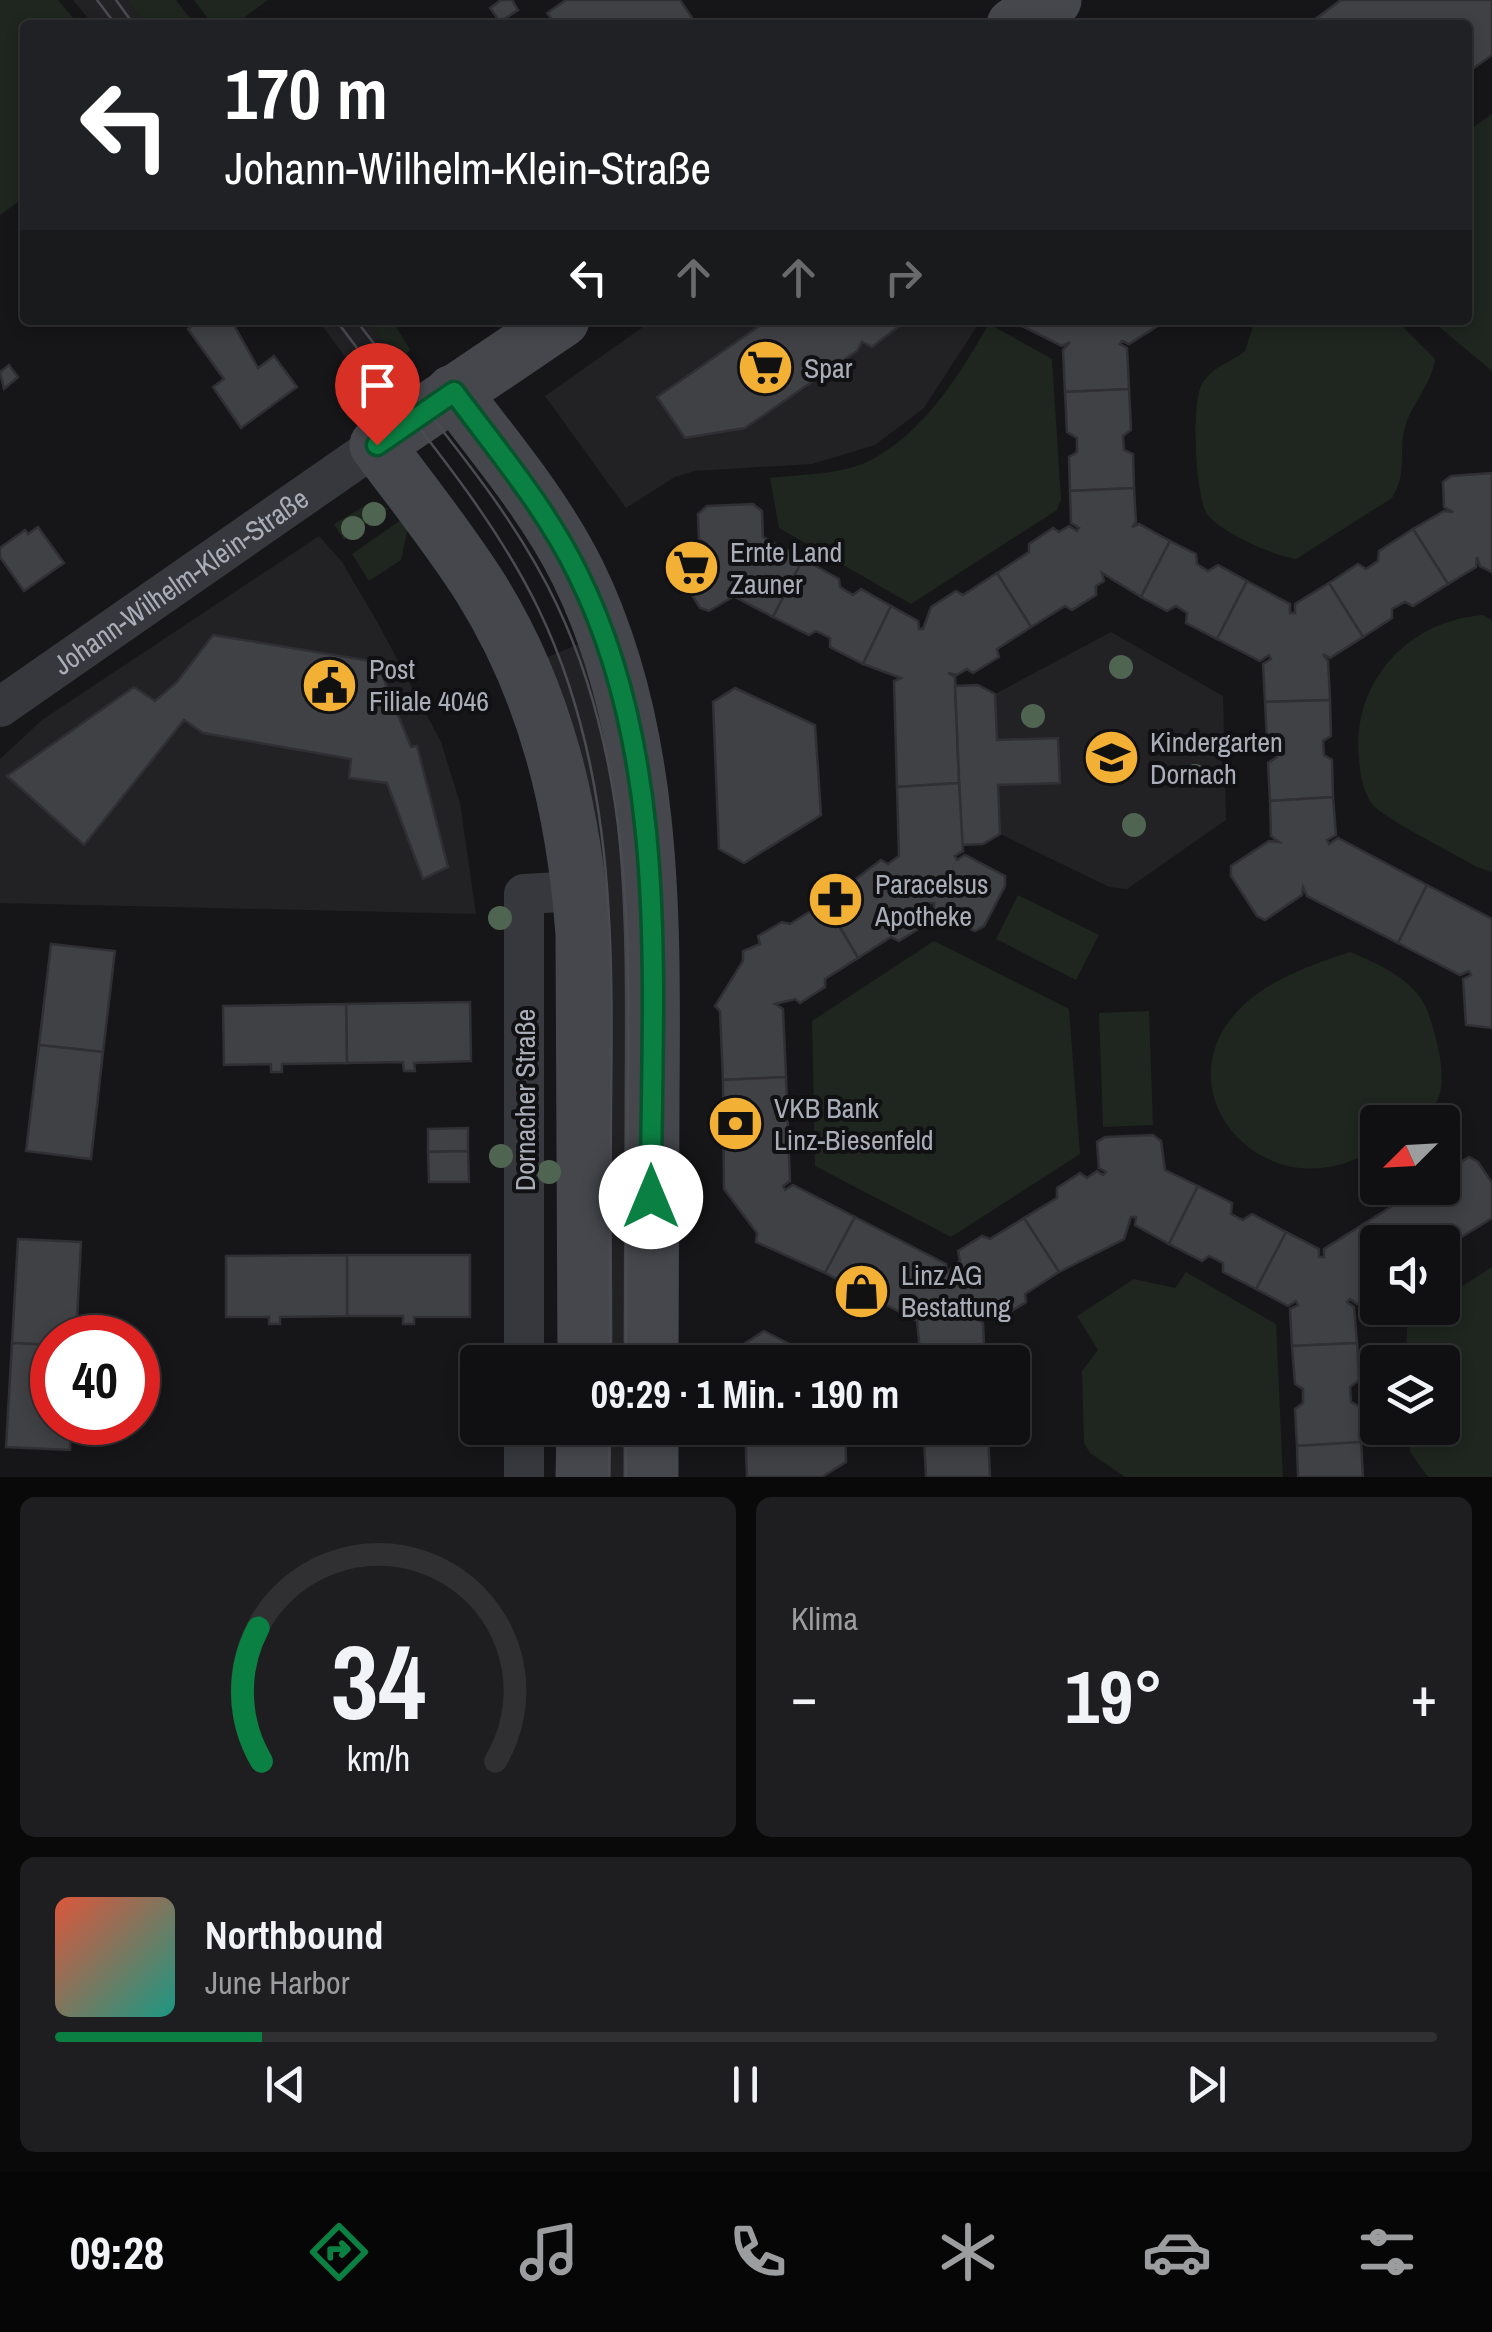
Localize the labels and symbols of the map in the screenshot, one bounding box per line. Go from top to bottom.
supermarket icon: Spar [735,338,795,398]
pin [335,343,420,446]
place label: Spar [804,349,853,387]
street label: Johann-Wilhelm-Klein-Straße [46,479,316,683]
place label: Ernte Land Zauner [730,533,842,603]
supermarket icon: Ernte Land Zauner [661,538,721,598]
place label: Post Filiale 4046 [369,650,489,720]
public building icon: Post Filiale 4046 [300,655,360,715]
place label: Kindergarten Dornach [1150,723,1283,793]
school or university icon: Kindergarten Dornach [1081,728,1141,788]
place label: Paracelsus Apotheke [874,865,989,935]
pharmacy icon: Paracelsus Apotheke [806,870,866,930]
street label: Dornacher Straße [506,1009,544,1191]
place label: VKB Bank Linz-Biesenfeld [774,1089,934,1159]
bank icon: VKB Bank Linz-Biesenfeld [705,1094,765,1154]
north arrow [1360,1105,1460,1205]
position arrow [599,1145,703,1249]
place label: Linz AG Bestattung [901,1256,1011,1326]
shop icon: Linz AG Bestattung [832,1261,892,1321]
speed limit sign: 40 [30,1315,160,1445]

